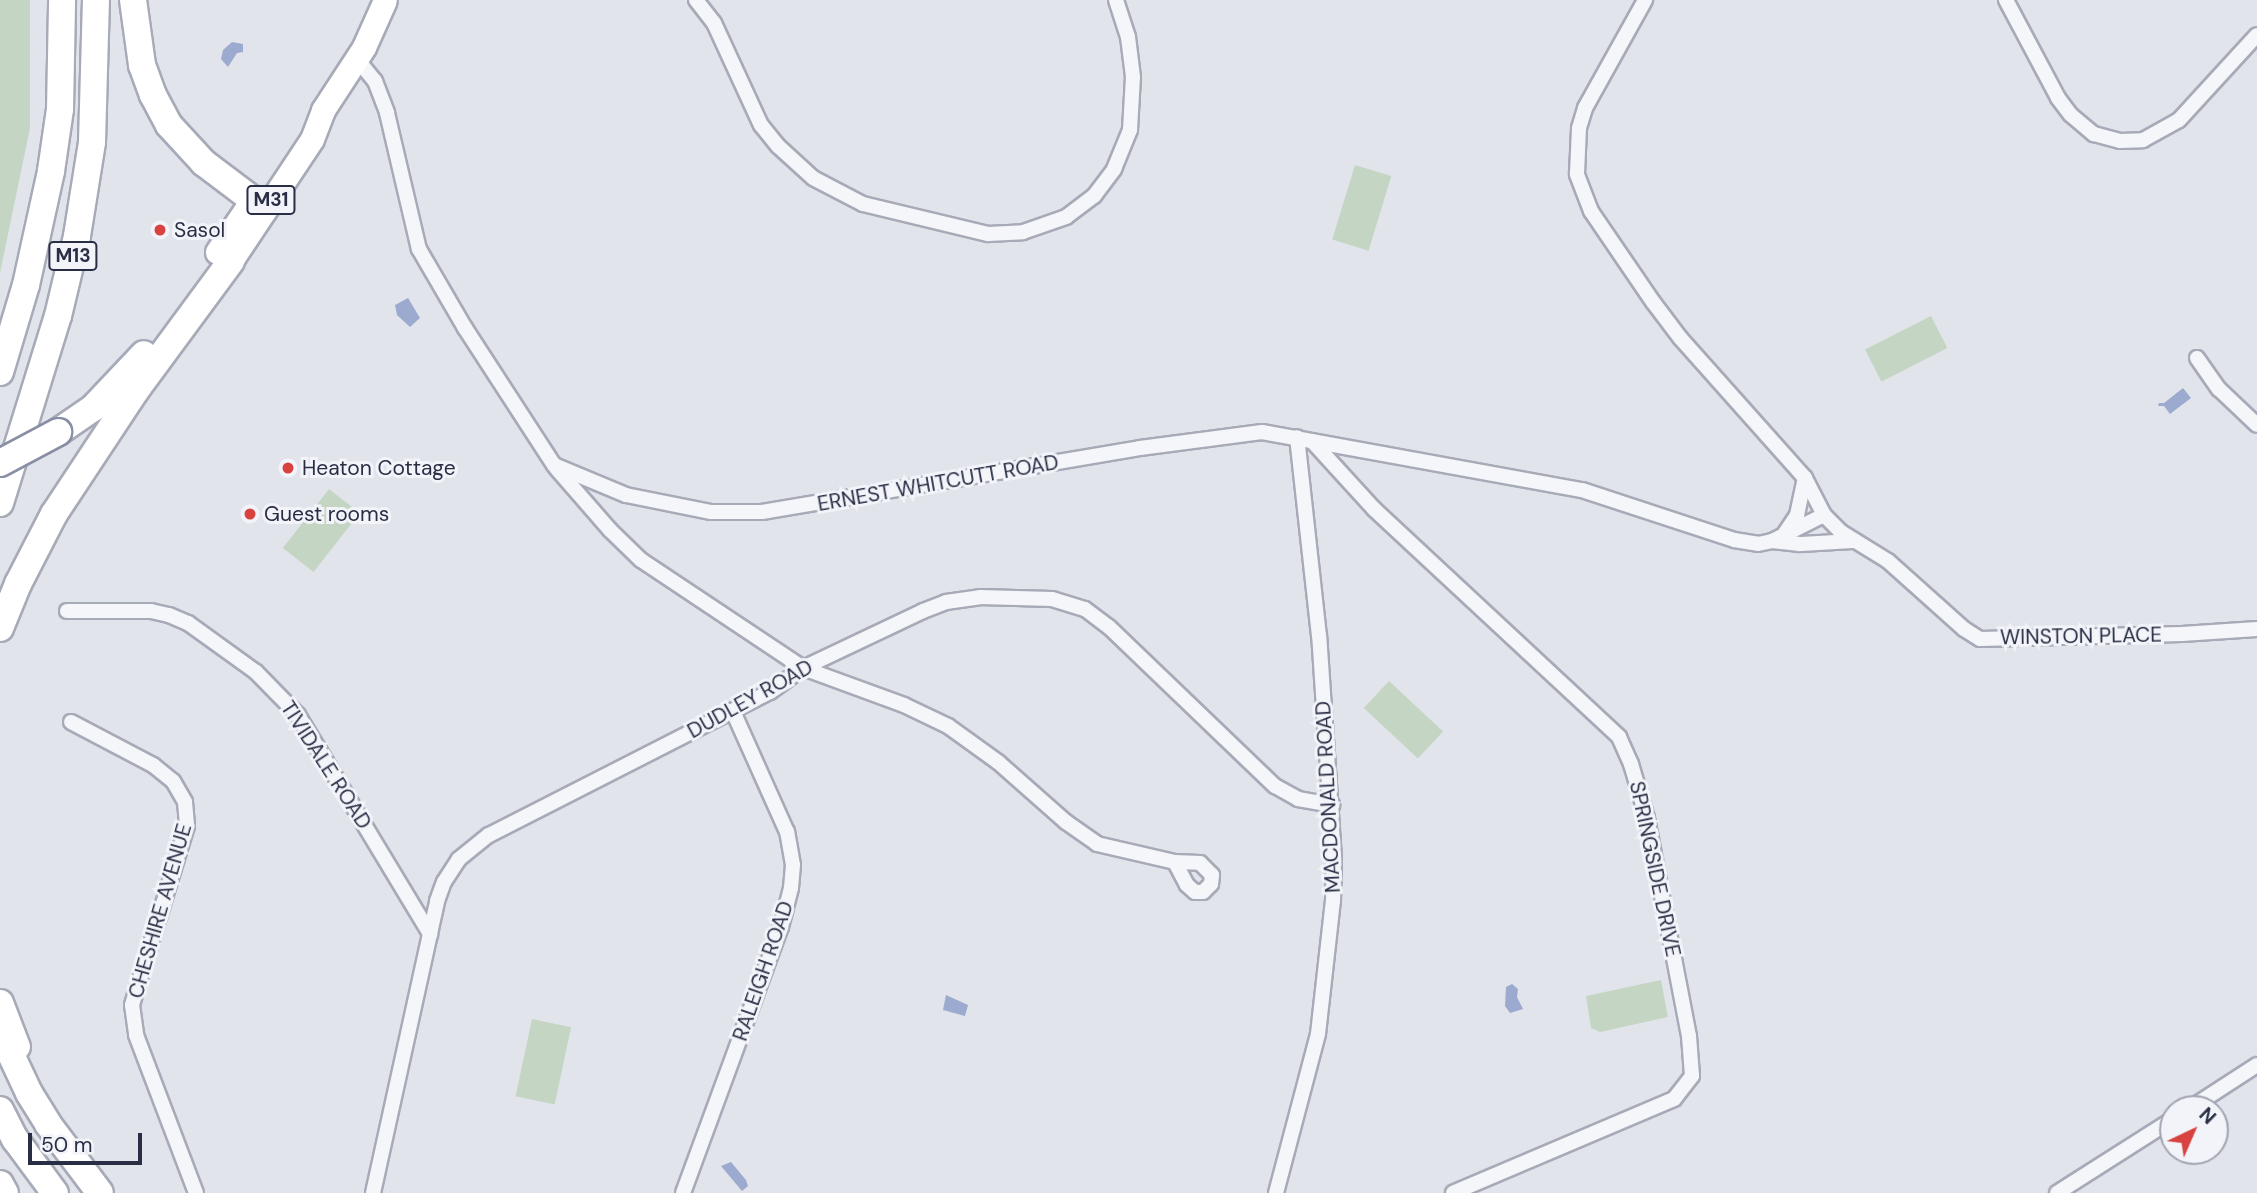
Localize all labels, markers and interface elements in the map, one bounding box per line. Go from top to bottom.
road number: M31 [245,184,297,216]
place label: Sasol [174,217,225,243]
marker: Sasol [152,222,168,238]
road number: M13 [47,240,99,272]
street label: ERNEST WHITCUTT ROAD [815,449,1061,517]
place label: Heaton Cottage [302,455,456,481]
marker: Heaton Cottage [280,460,296,476]
place label: Guest rooms [264,501,389,527]
marker: Guest rooms [242,506,258,522]
street label: WINSTON PLACE [2000,622,2162,650]
street label: DUDLEY ROAD [683,654,817,744]
street label: TIVIDALE ROAD [275,696,377,834]
street label: MACDONALD ROAD [1310,700,1346,894]
street label: SPRINGSIDE DRIVE [1624,779,1686,959]
street label: CHESHIRE AVENUE [123,821,197,1001]
street label: RALEIGH ROAD [727,898,799,1044]
north arrow [2159,1095,2229,1165]
text: N [2194,1102,2221,1130]
scale bar [32,1120,145,1164]
text: 50 m [41,1131,92,1159]

